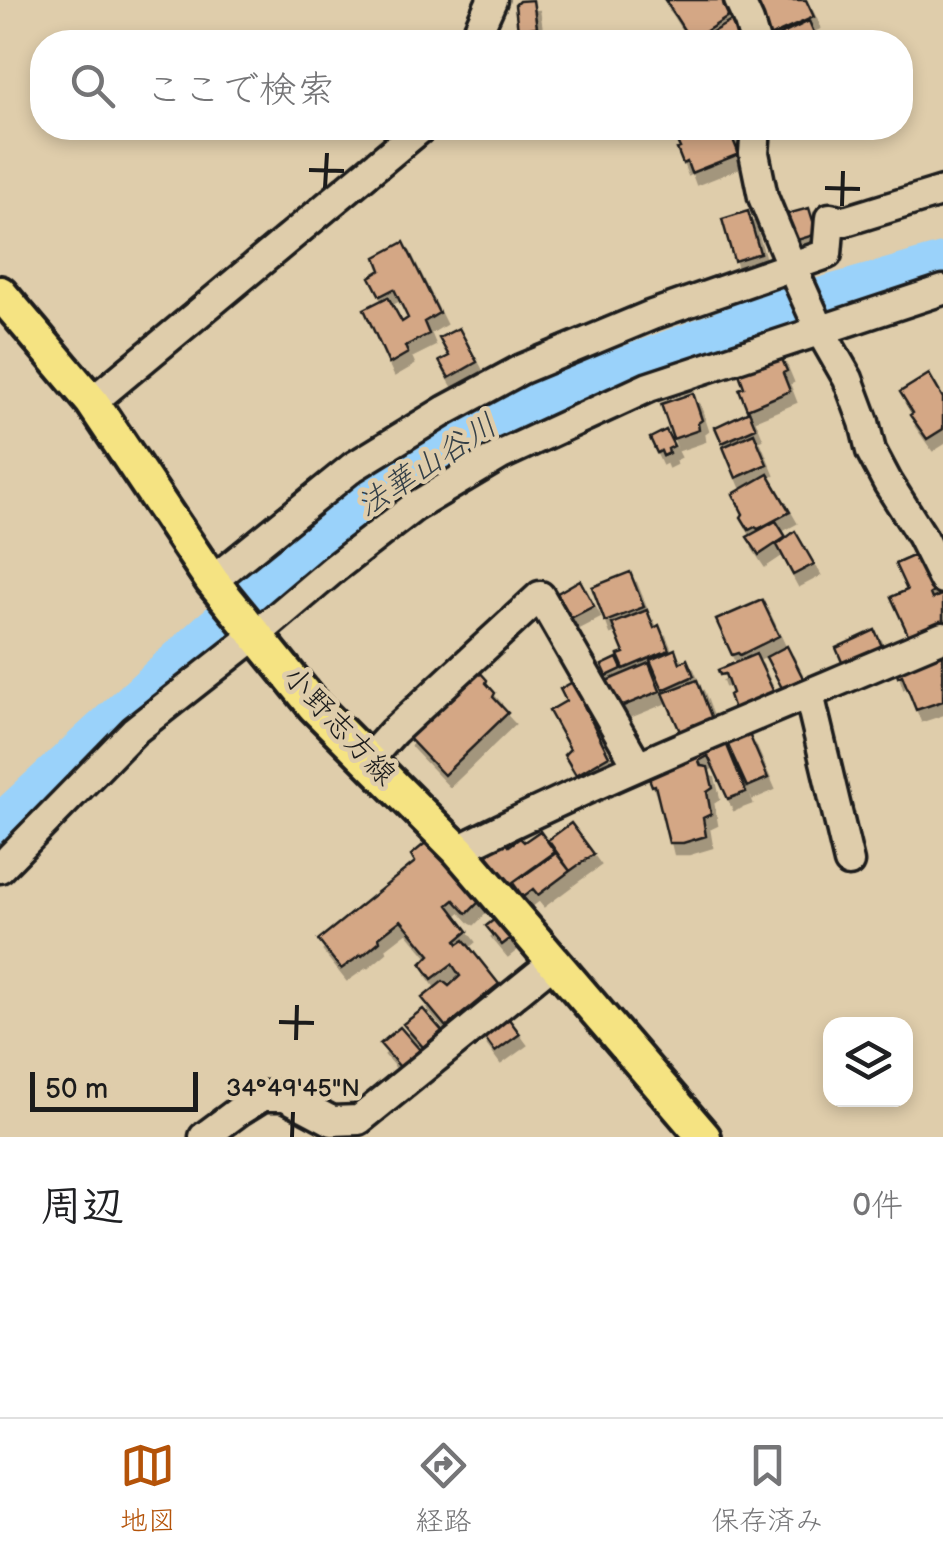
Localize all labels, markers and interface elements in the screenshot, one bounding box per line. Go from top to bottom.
search box [30,30,913,140]
icon: search [65,58,120,113]
text: ここで検索 [145,68,335,113]
water label: 法華山谷川 [349,406,505,526]
street label: 小野志方線 [275,659,403,793]
map controls [823,1017,913,1107]
button: layers [823,1017,913,1107]
scale bar [30,1067,198,1112]
text: 50 m [45,1073,108,1106]
text: 34°49'45"N [226,1073,360,1104]
text: 周辺 [40,1182,124,1233]
text: 0件 [852,1187,903,1226]
tab: 地図 [120,1438,176,1538]
tab: 経路 [415,1438,471,1538]
tab: 保存済み [711,1438,823,1538]

